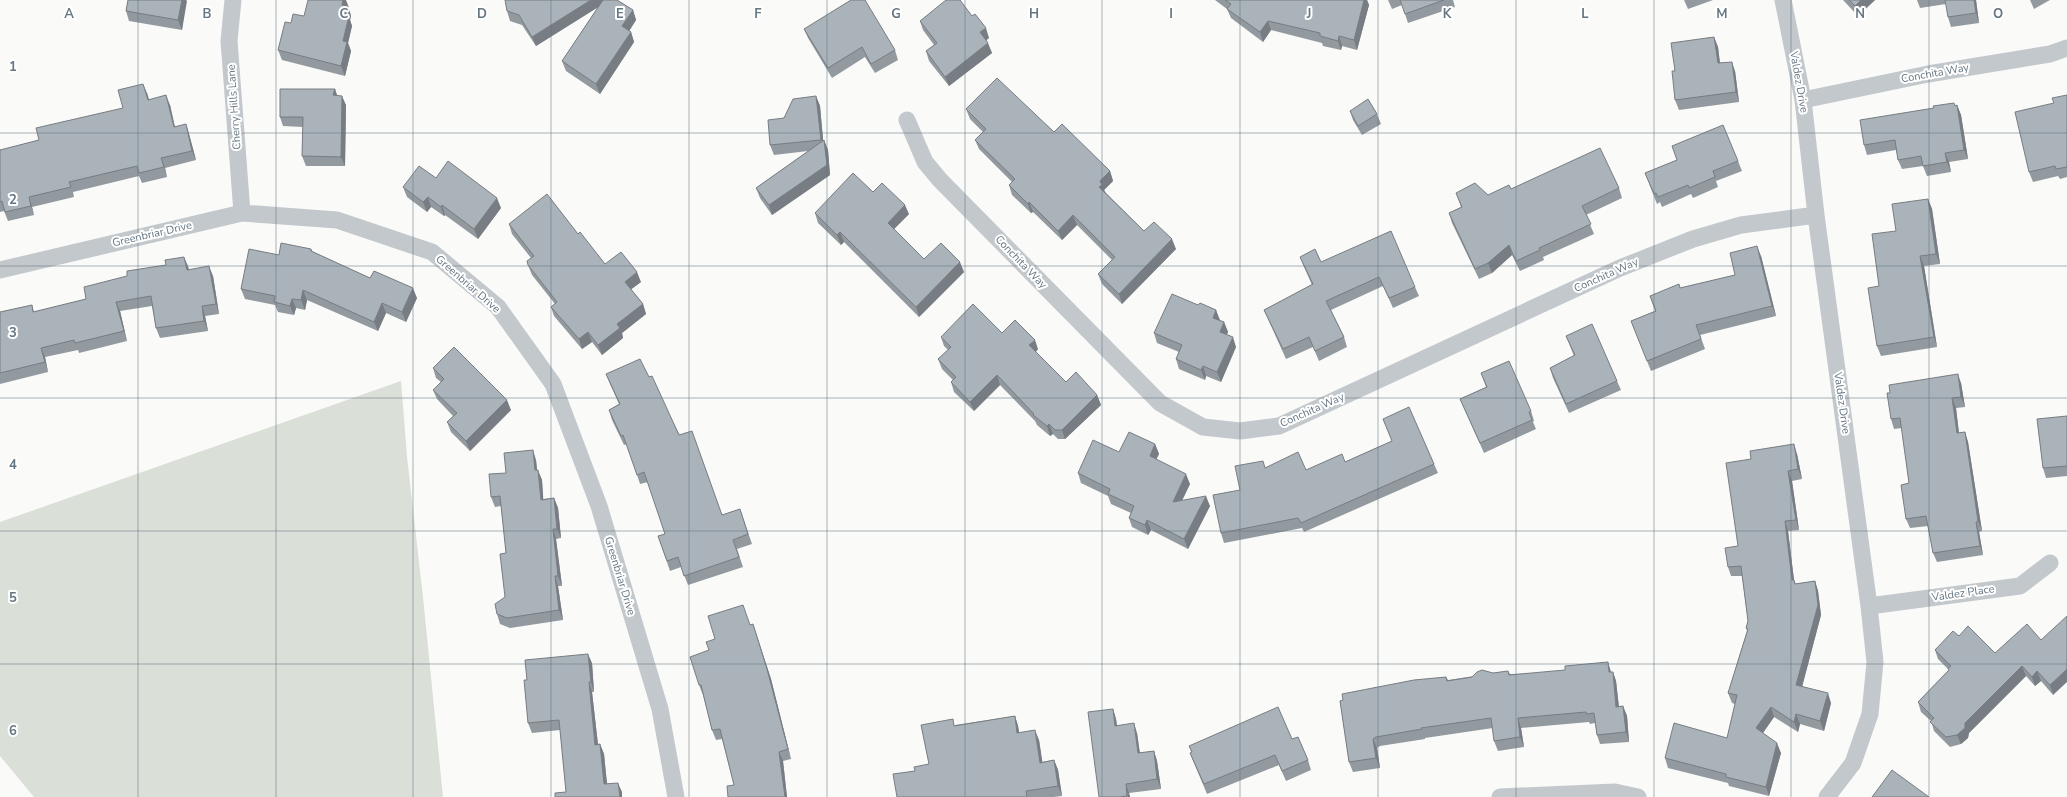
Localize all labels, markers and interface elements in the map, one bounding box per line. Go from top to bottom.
text: A [64,5,74,23]
text: B [203,5,212,23]
text: C [340,5,349,23]
text: D [477,5,487,23]
text: E [616,5,624,23]
text: F [754,5,762,23]
text: G [891,5,901,23]
text: H [1029,5,1039,23]
text: I [1169,5,1173,23]
text: J [1306,5,1311,23]
text: K [1443,5,1452,23]
text: L [1581,5,1589,23]
text: M [1716,5,1728,23]
text: N [1855,5,1865,23]
text: O [1993,5,2003,23]
street label: Valdez Drive [1786,49,1812,114]
text: 1 [9,58,17,76]
street label: Conchita Way [1900,60,1970,86]
street label: Cherry Hills Lane [224,64,244,150]
text: 2 [9,191,17,209]
street label: Greenbriar Drive [111,218,193,250]
street label: Conchita Way [992,232,1050,292]
street label: Greenbriar Drive [432,252,504,316]
street label: Conchita Way [1572,254,1641,296]
text: 3 [9,324,17,342]
street label: Valdez Drive [1830,370,1854,435]
street label: Conchita Way [1278,389,1347,431]
text: 4 [9,456,17,474]
street label: Greenbriar Drive [601,535,639,617]
street label: Valdez Place [1930,581,1995,605]
text: 5 [9,589,17,607]
text: 6 [9,722,17,740]

